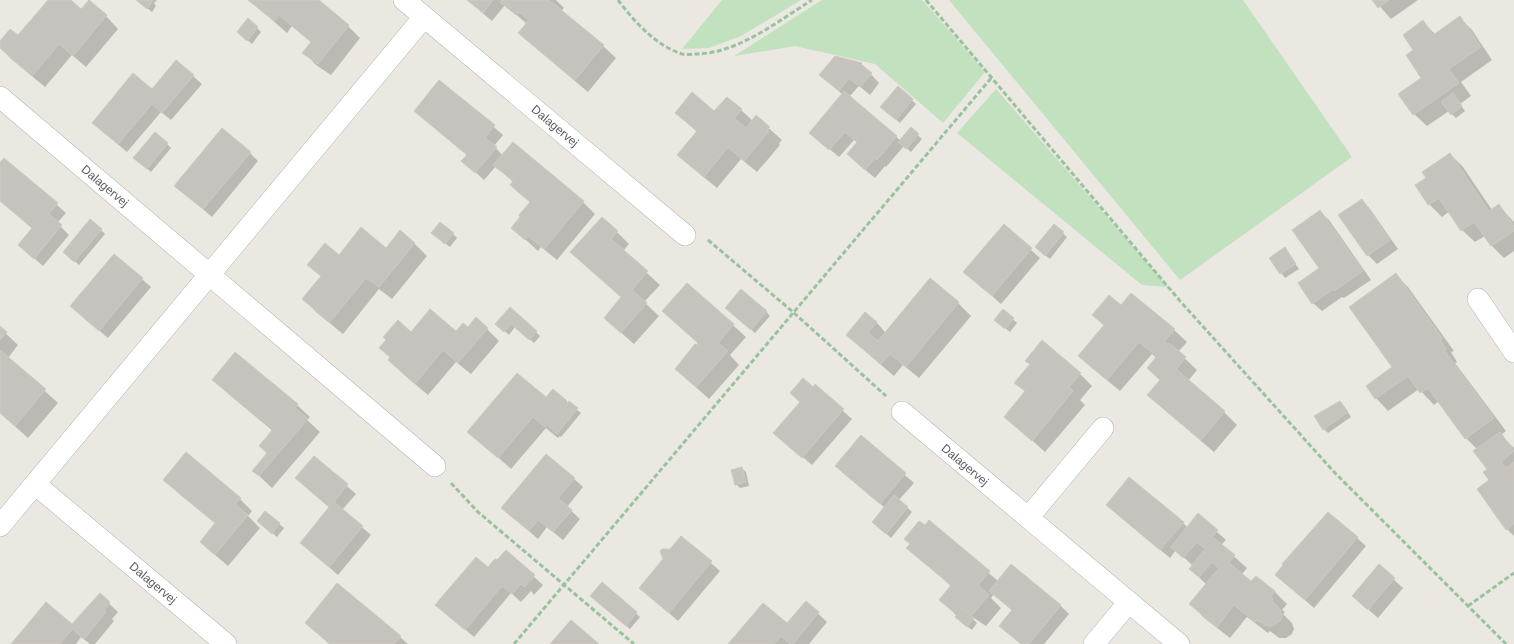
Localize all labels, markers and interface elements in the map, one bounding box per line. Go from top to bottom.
street label: Dalagervej [529,102,581,150]
street label: Dalagervej [79,162,131,210]
street label: Dalagervej [939,441,991,489]
street label: Dalagervej [127,559,179,607]

